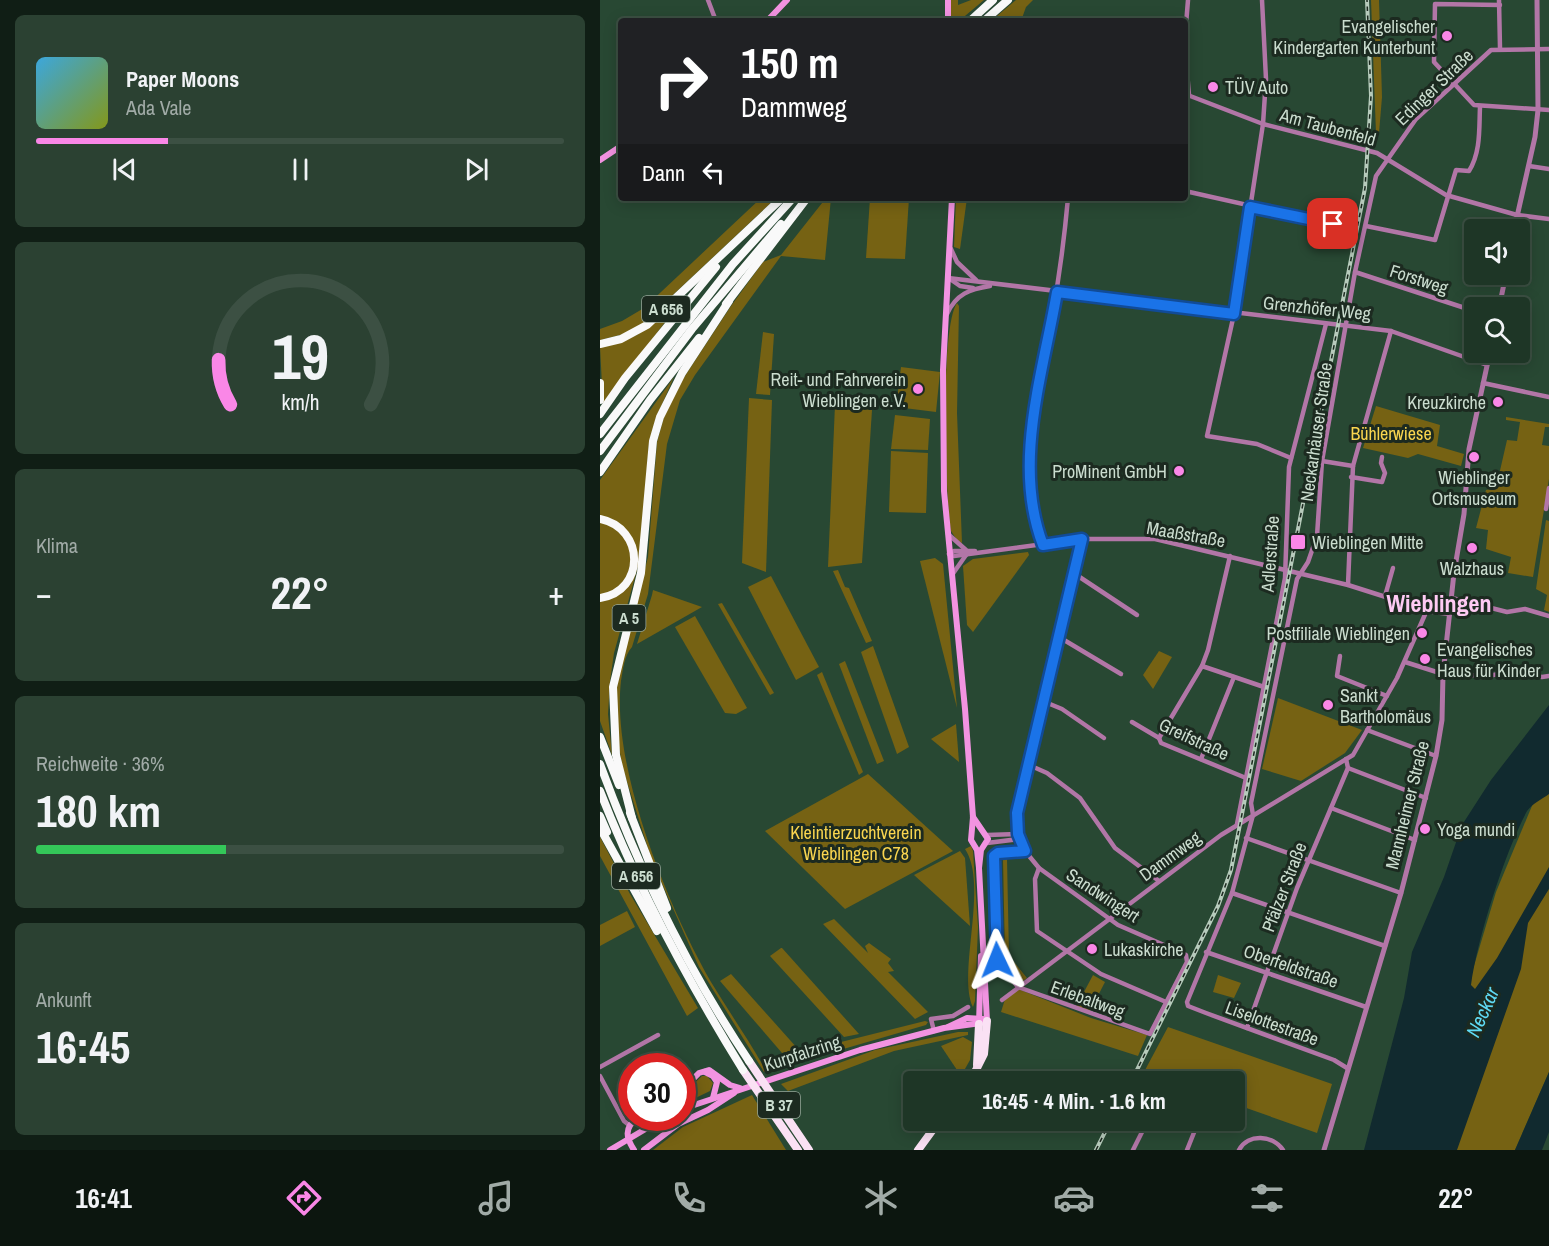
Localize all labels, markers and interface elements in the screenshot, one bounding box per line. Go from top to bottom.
place label: Evangelischer Kindergarten Kunterbunt [1273,14,1435,60]
marker: Evangelischer Kindergarten Kunterbunt [1440,29,1454,43]
text: 150 m [741,35,839,91]
icon: right [642,42,720,120]
street label: Edinger Straße [1389,43,1479,131]
text: Paper Moons [126,64,239,94]
place label: TÜV Auto [1225,75,1288,100]
marker: TÜV Auto [1206,80,1220,94]
text: Dammweg [741,89,847,125]
text: Ada Vale [126,94,191,121]
street label: Am Taubenfeld [1276,102,1379,152]
icon: previous [108,153,141,186]
icon: pause [284,153,317,186]
icon: next [460,153,493,186]
icon: left [697,156,730,189]
text: Dann [642,158,685,188]
pin [1307,198,1358,249]
icon: arrive [1316,207,1349,240]
map controls [1464,219,1530,363]
button: sound [1464,219,1530,285]
street label: Forstweg [1387,258,1452,300]
street label: Grenzhöfer Weg [1262,290,1373,326]
road number: A 656 [642,296,690,322]
button: search [1464,297,1530,363]
text: 19 [272,314,328,398]
street label: Neckarhäuser Straße [1294,361,1338,503]
place label: Reit- und Fahrverein Wieblingen e.V. [771,367,906,413]
marker: Reit- und Fahrverein Wieblingen e.V. [911,382,925,396]
text: km/h [281,388,319,417]
place label: Kreuzkirche [1407,390,1486,415]
marker: Kreuzkirche [1491,395,1505,409]
park label: Bühlerwiese [1350,421,1432,446]
marker: Wieblinger Ortsmuseum [1467,450,1481,464]
place label: ProMinent GmbH [1052,459,1167,484]
marker: ProMinent GmbH [1172,464,1186,478]
place label: Wieblinger Ortsmuseum [1432,465,1516,511]
street label: Maaßstraße [1145,515,1227,553]
street label: Adlerstraße [1255,515,1285,594]
place label: Wieblingen Mitte [1312,530,1424,555]
text: Klima [36,532,78,559]
marker: Wieblingen Mitte [1289,533,1307,551]
marker: Walzhaus [1465,541,1479,555]
place label: Walzhaus [1440,556,1504,581]
text: 22° [270,562,330,623]
text: − [36,571,52,615]
text: + [548,571,564,615]
district label: Wieblingen [1387,587,1491,619]
road number: A 5 [612,605,646,631]
place label: Postfiliale Wieblingen [1266,621,1410,646]
marker: Postfiliale Wieblingen [1415,626,1429,640]
place label: Evangelisches Haus für Kinder [1437,637,1540,683]
marker: Evangelisches Haus für Kinder [1418,652,1432,666]
place label: Sankt Bartholomäus [1340,683,1431,729]
marker: Sankt Bartholomäus [1321,698,1335,712]
street label: Greifstraße [1155,712,1233,766]
street label: Mannheimer Straße [1379,738,1435,872]
text: Reichweite · 36% [36,750,165,777]
text: 180 km [36,780,161,841]
place label: Yoga mundi [1437,817,1515,842]
park label: Kleintierzuchtverein Wieblingen C78 [790,820,922,866]
marker: Yoga mundi [1418,822,1432,836]
street label: Dammweg [1134,825,1207,887]
street label: Pfälzer Straße [1255,838,1313,936]
street label: Sandwingert [1061,862,1145,928]
road number: A 656 [612,863,660,889]
position arrow [965,928,1029,992]
place label: Lukaskirche [1104,937,1184,962]
street label: Oberfeldstraße [1240,938,1342,994]
marker: Lukaskirche [1085,942,1099,956]
street label: Erlebaltweg [1047,974,1129,1024]
water label: Neckar [1459,982,1505,1041]
text: Ankunft [36,986,92,1013]
street label: Liselottestraße [1222,995,1322,1051]
text: 16:45 [36,1016,130,1077]
street label: Kurpfalzring [760,1029,844,1077]
speed limit sign: 30 [618,1053,696,1131]
text: 16:45 · 4 Min. · 1.6 km [982,1086,1166,1116]
road number: B 37 [758,1092,800,1118]
icon: directions [283,1177,325,1219]
icon: music [475,1177,517,1219]
icon: phone [668,1177,710,1219]
icon: climate [860,1177,902,1219]
icon: car [1053,1177,1095,1219]
icon: filters [1246,1177,1288,1219]
text: 16:41 [75,1180,132,1216]
text: 22° [1438,1180,1474,1216]

